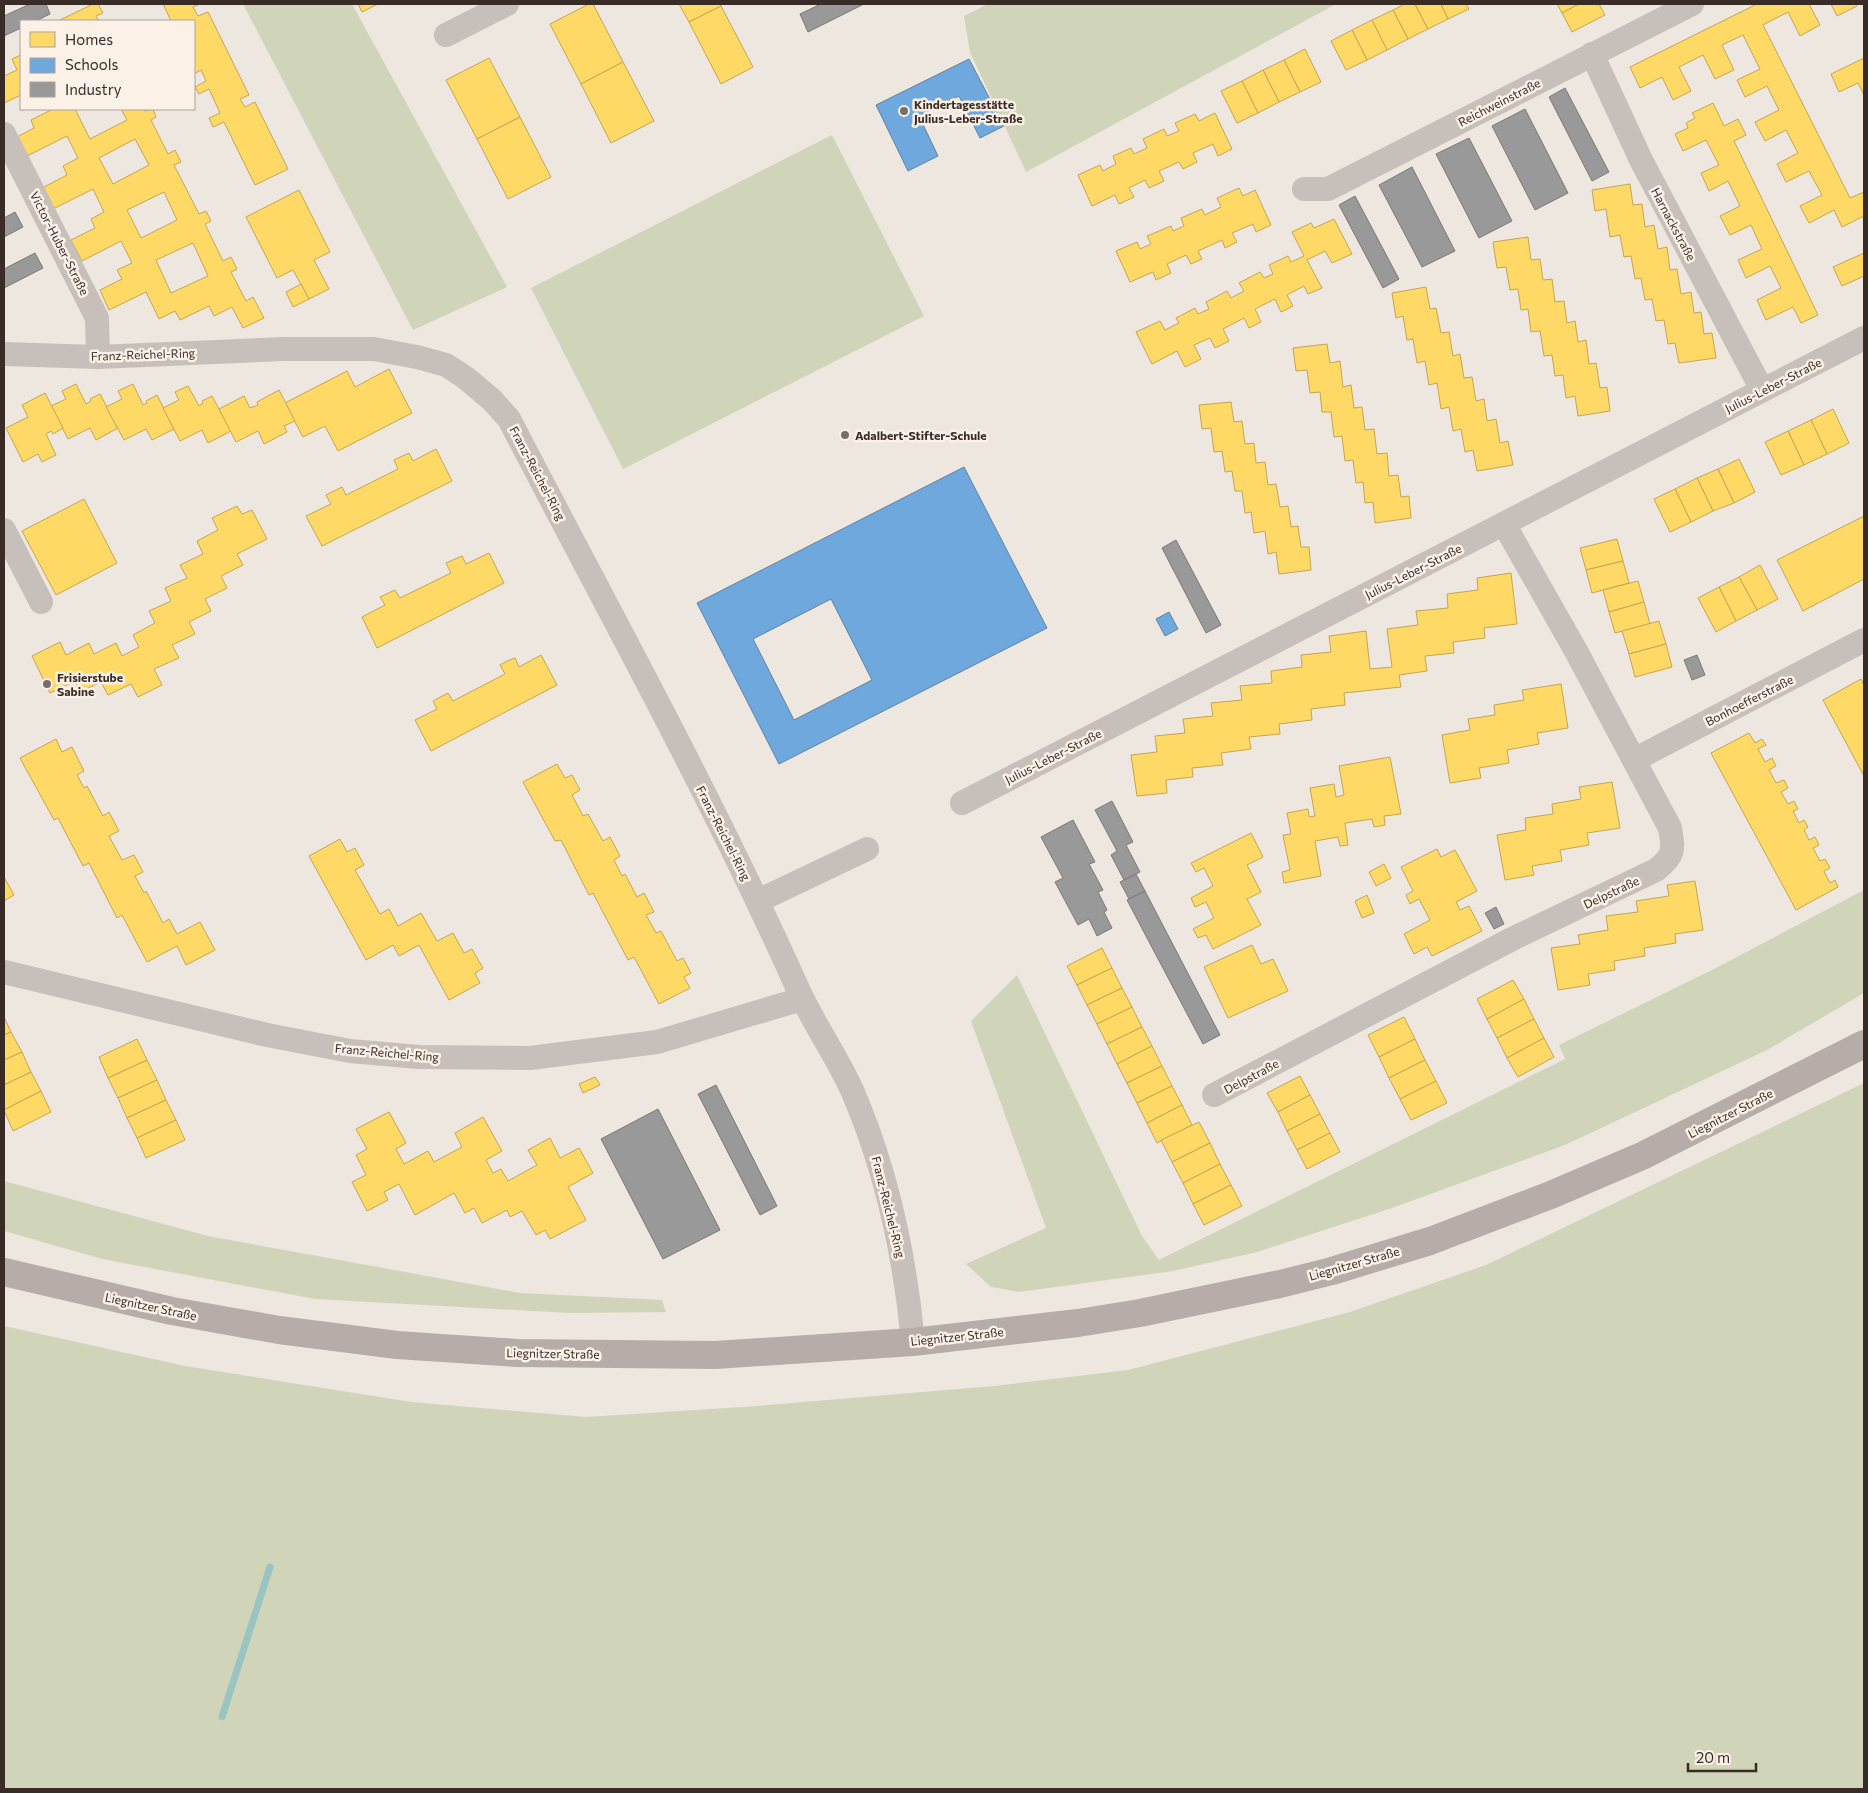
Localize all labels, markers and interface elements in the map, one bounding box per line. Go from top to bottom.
legend [20,20,195,110]
text: Homes [65,30,113,48]
text: Schools [65,55,119,73]
street label: Reichweinstraße [1456,75,1542,129]
text: Industry [65,80,122,98]
place label: Kindertagesstätte Julius-Leber-Straße [914,97,1023,126]
marker: Kindertagesstätte Julius-Leber-Straße [898,105,910,117]
street label: Harnackstraße [1649,185,1699,263]
street label: Victor-Huber-Straße [28,189,92,297]
street label: Franz-Reichel-Ring [91,345,196,363]
street label: Julius-Leber-Straße [1722,355,1824,416]
street label: Franz-Reichel-Ring [507,424,569,523]
place label: Adalbert-Stifter-Schule [855,428,987,442]
marker: Adalbert-Stifter-Schule [839,429,851,441]
street label: Julius-Leber-Straße [1362,541,1464,602]
place label: Frisierstube Sabine [57,670,123,698]
street label: Bonhoefferstraße [1703,672,1795,728]
marker: Frisierstube Sabine [41,678,53,690]
street label: Julius-Leber-Straße [1002,726,1104,787]
street label: Franz-Reichel-Ring [694,783,754,883]
street label: Delpstraße [1581,873,1641,911]
street label: Franz-Reichel-Ring [334,1040,440,1064]
street label: Delpstraße [1221,1056,1281,1096]
street label: Liegnitzer Straße [1685,1086,1775,1140]
street label: Franz-Reichel-Ring [870,1155,909,1260]
street label: Liegnitzer Straße [1307,1243,1401,1283]
street label: Liegnitzer Straße [104,1289,198,1323]
street label: Liegnitzer Straße [910,1324,1004,1348]
street label: Liegnitzer Straße [506,1345,600,1361]
scale bar [1688,1740,1756,1772]
text: 20 m [1696,1748,1730,1766]

